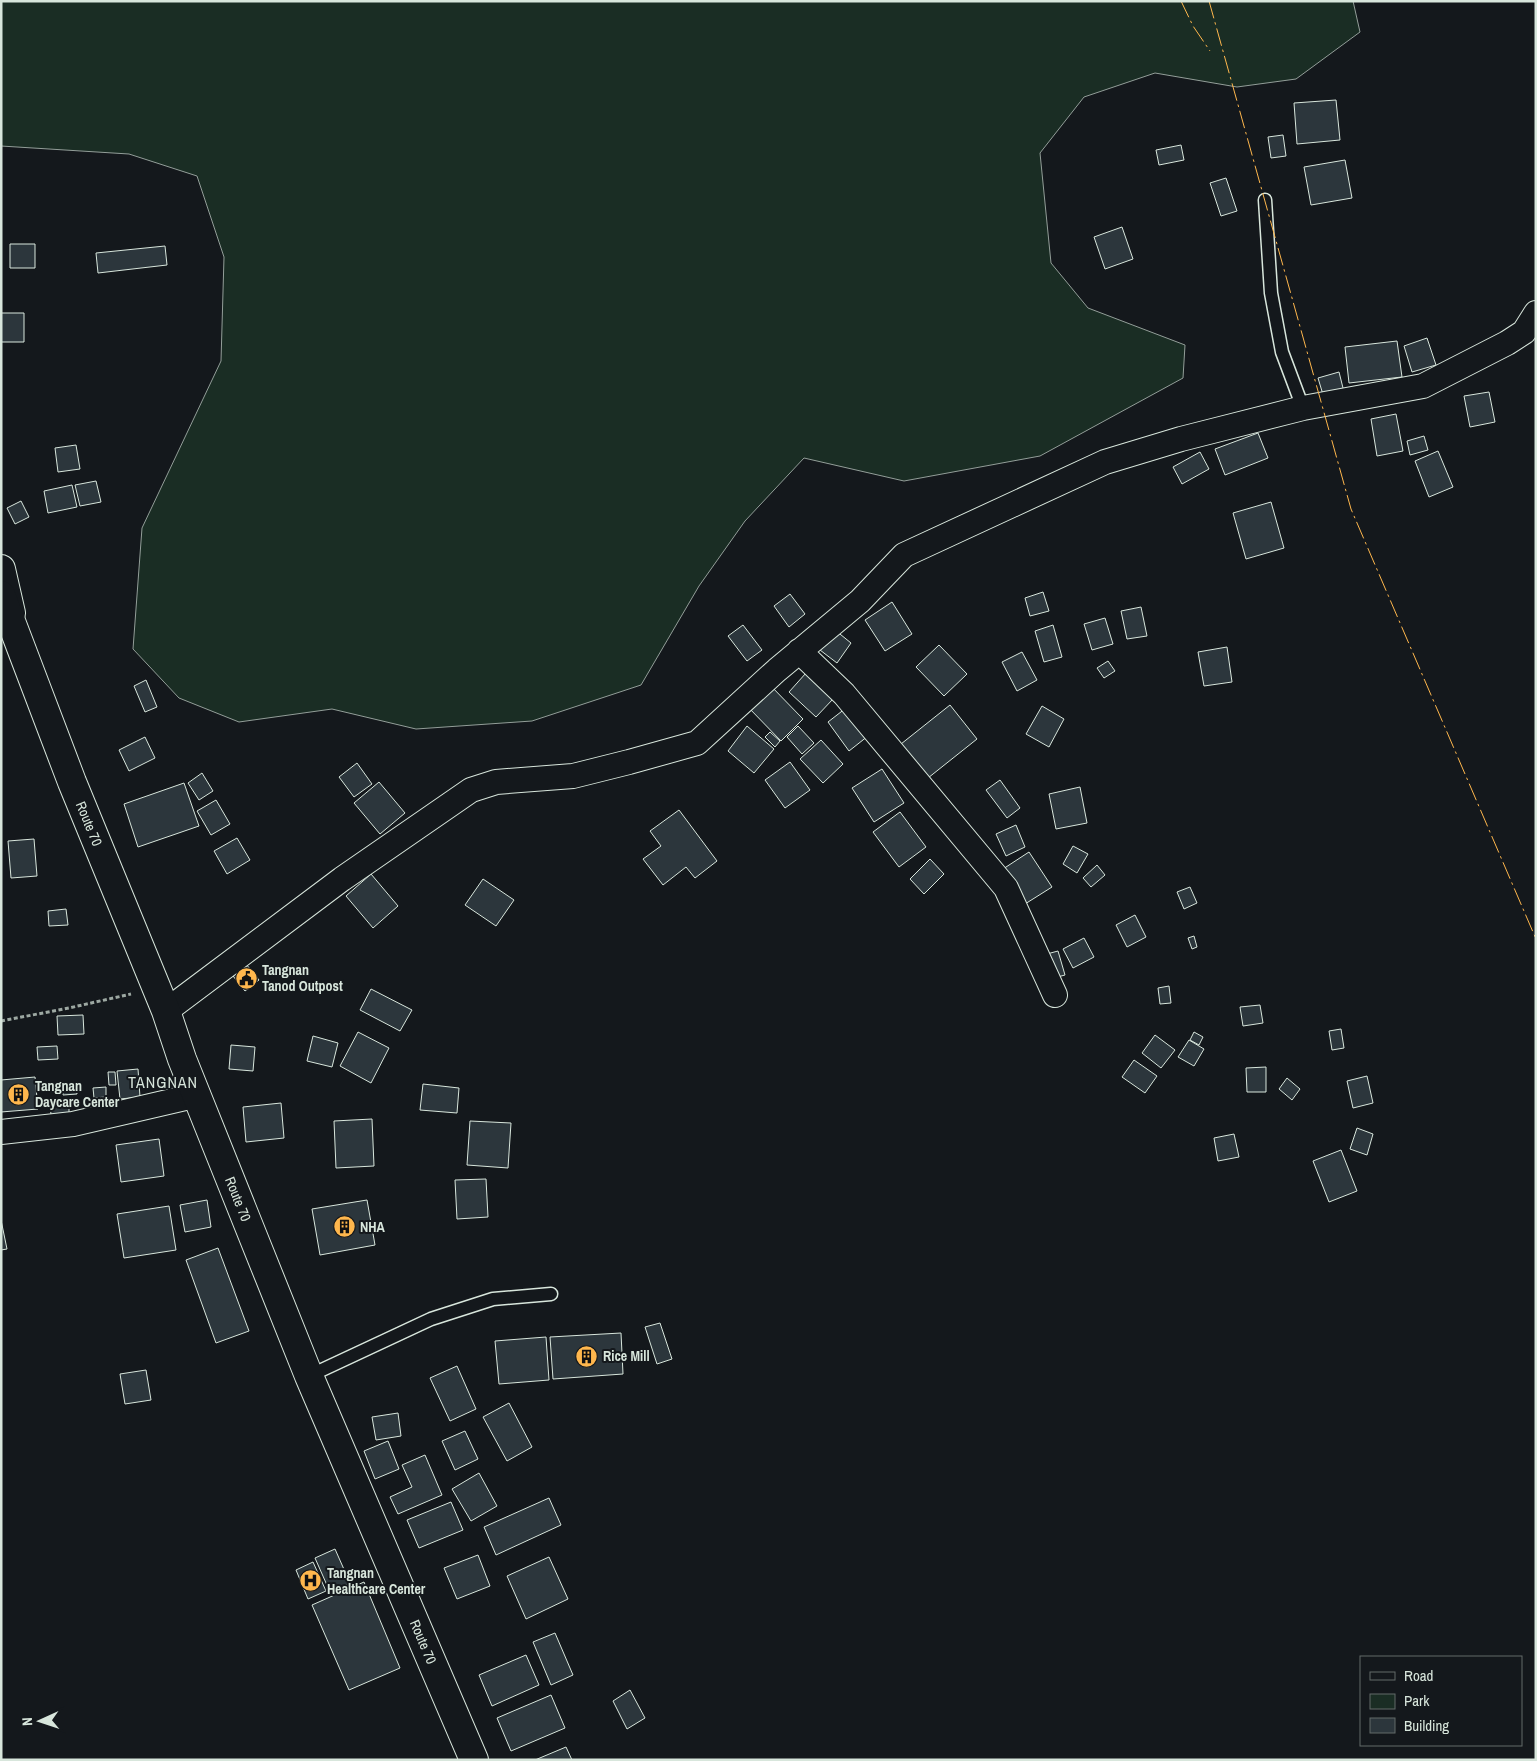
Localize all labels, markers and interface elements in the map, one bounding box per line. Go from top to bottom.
street label: Route 70 [72,799,106,849]
place label: Tangnan Tanod Outpost [262,961,343,995]
public building icon: Tangnan Tanod Outpost [234,966,258,990]
district label: TANGNAN [128,1071,198,1093]
place label: Tangnan Daycare Center [35,1077,120,1111]
building icon: Tangnan Daycare Center [7,1082,31,1106]
street label: Route 70 [221,1174,255,1224]
building icon: NHA [332,1215,356,1239]
place label: NHA [360,1218,386,1236]
building icon: Rice Mill [575,1344,599,1368]
place label: Rice Mill [603,1347,650,1365]
place label: Tangnan Healthcare Center [327,1564,426,1598]
hospital icon: Tangnan Healthcare Center [299,1569,323,1593]
street label: Route 70 [406,1617,441,1667]
legend [1360,1656,1522,1746]
text: Road [1404,1665,1433,1686]
text: Park [1404,1690,1430,1711]
north arrow [15,1696,65,1746]
text: Building [1404,1715,1449,1736]
text: N [18,1717,36,1726]

